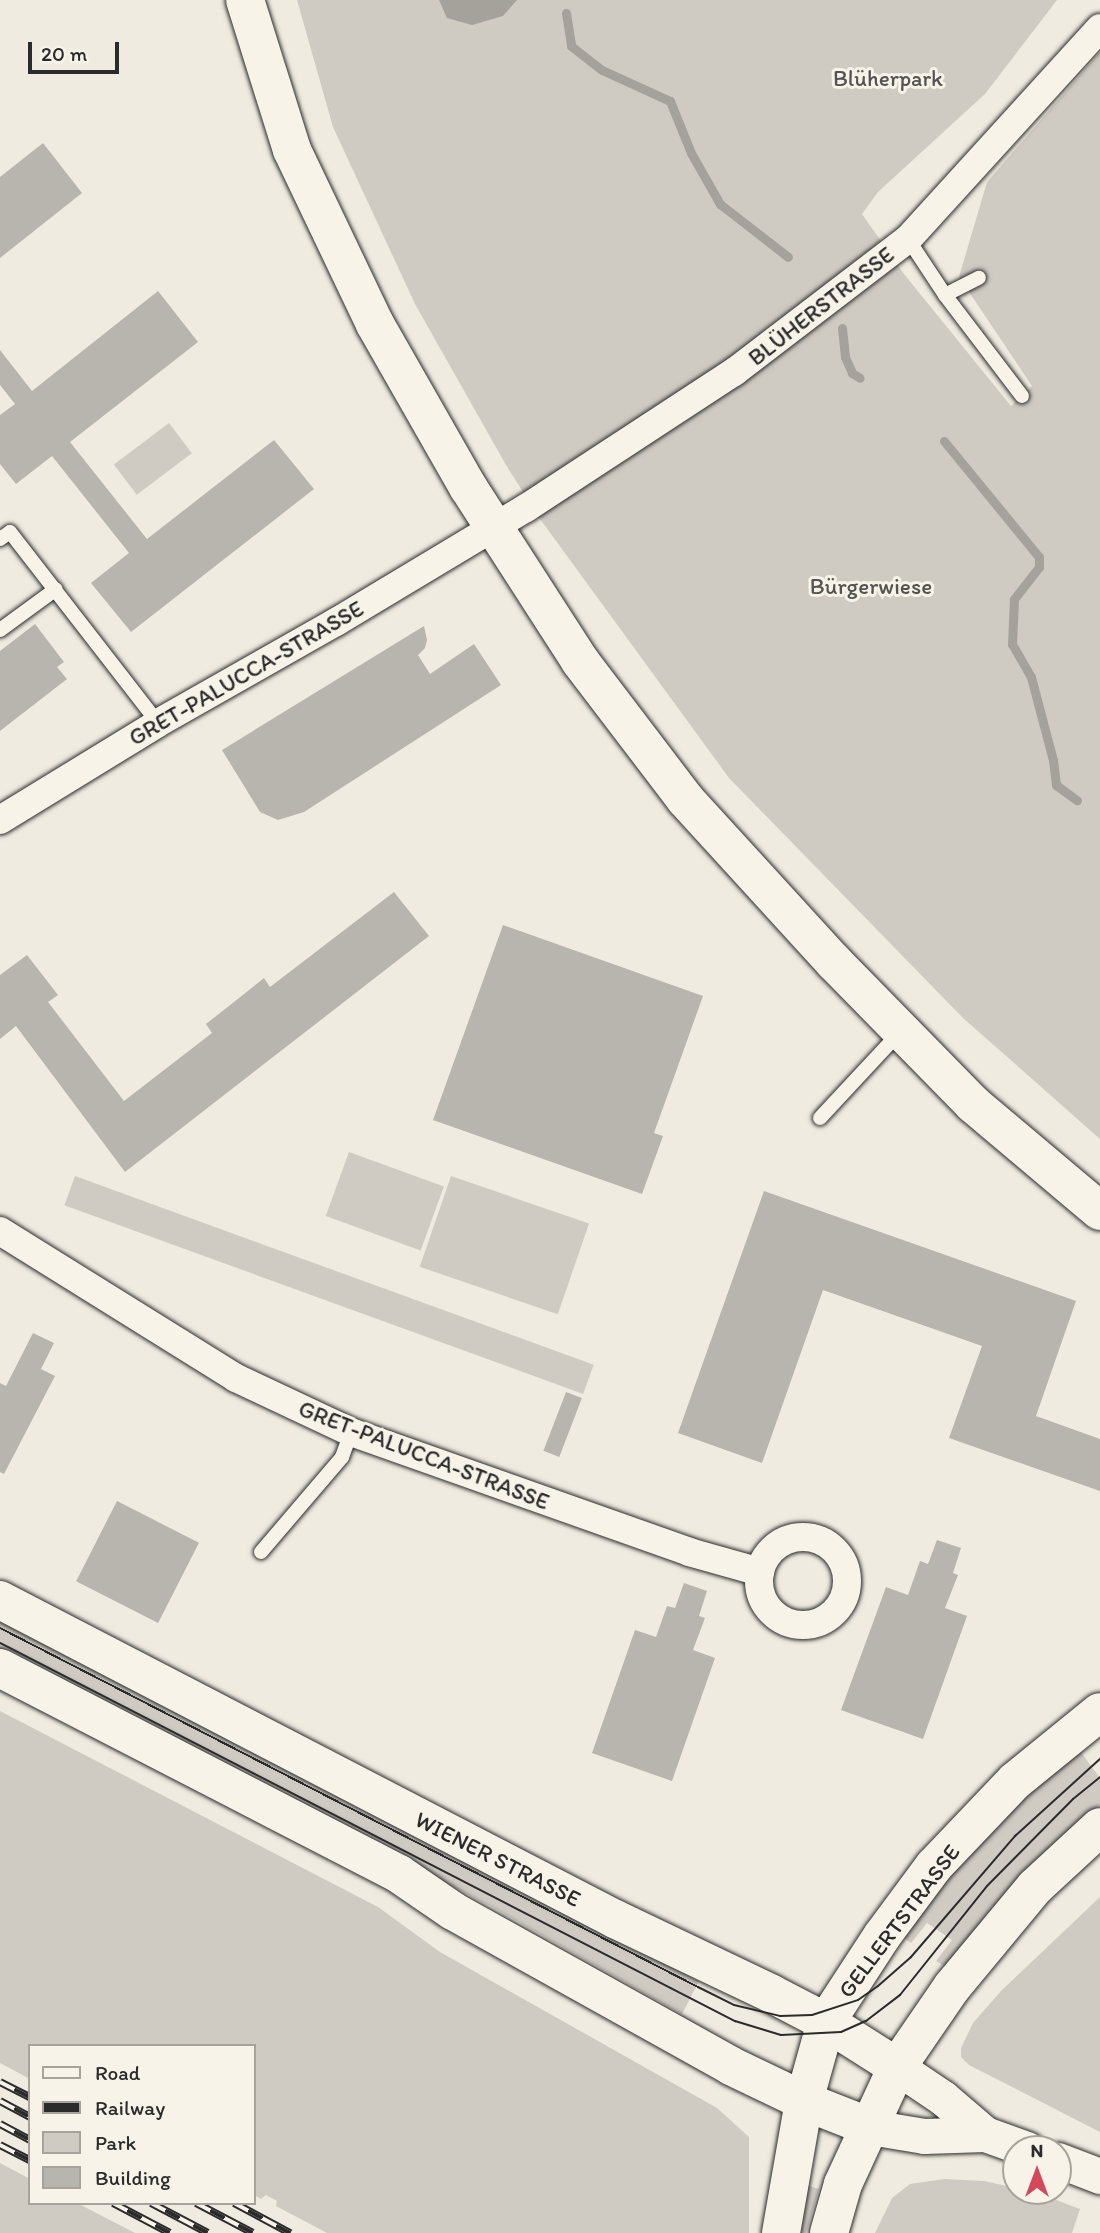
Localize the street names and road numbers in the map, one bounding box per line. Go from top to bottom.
street label: BLÜHERSTRASSE [743,241,899,371]
street label: GRET-PALUCCA-STRASSE [124,594,368,752]
street label: GRET-PALUCCA-STRASSE [295,1394,553,1516]
street label: WIENER STRASSE [411,1805,585,1913]
street label: GELLERTSTRASSE [832,1839,966,2003]

